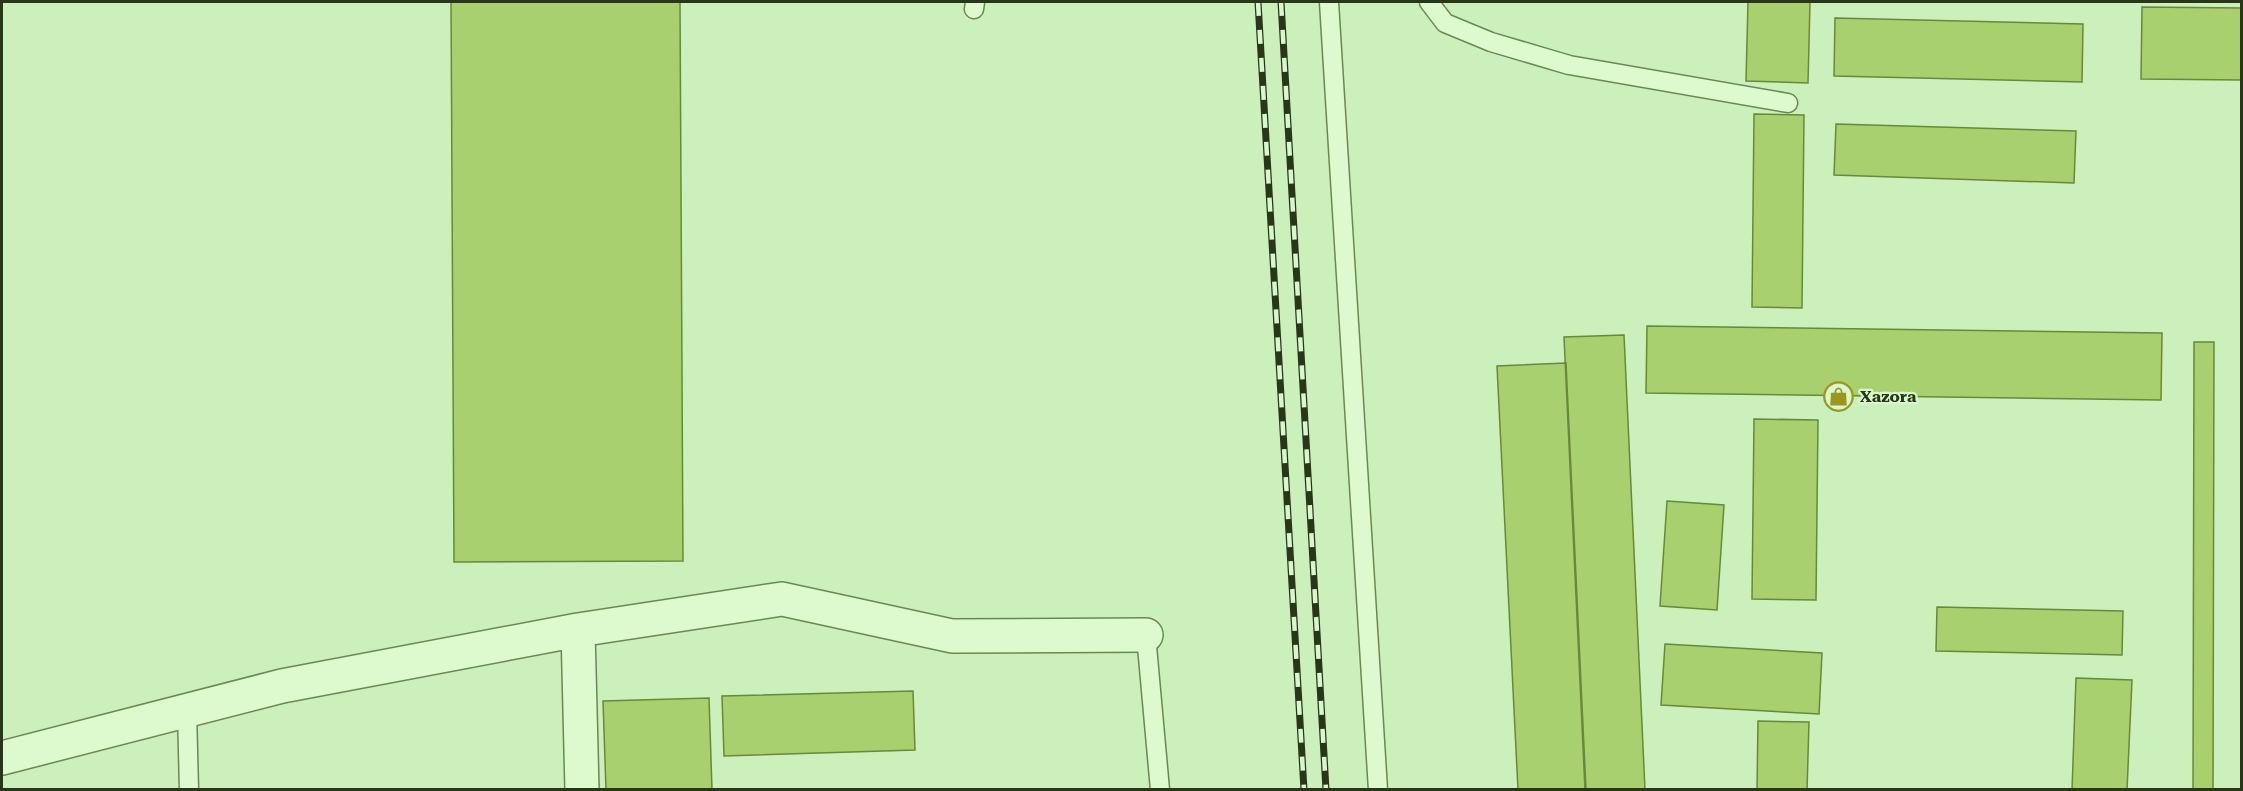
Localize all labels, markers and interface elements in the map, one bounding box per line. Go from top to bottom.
shop icon: Xazora [1823,380,1855,412]
place label: Xazora [1860,387,1917,406]

